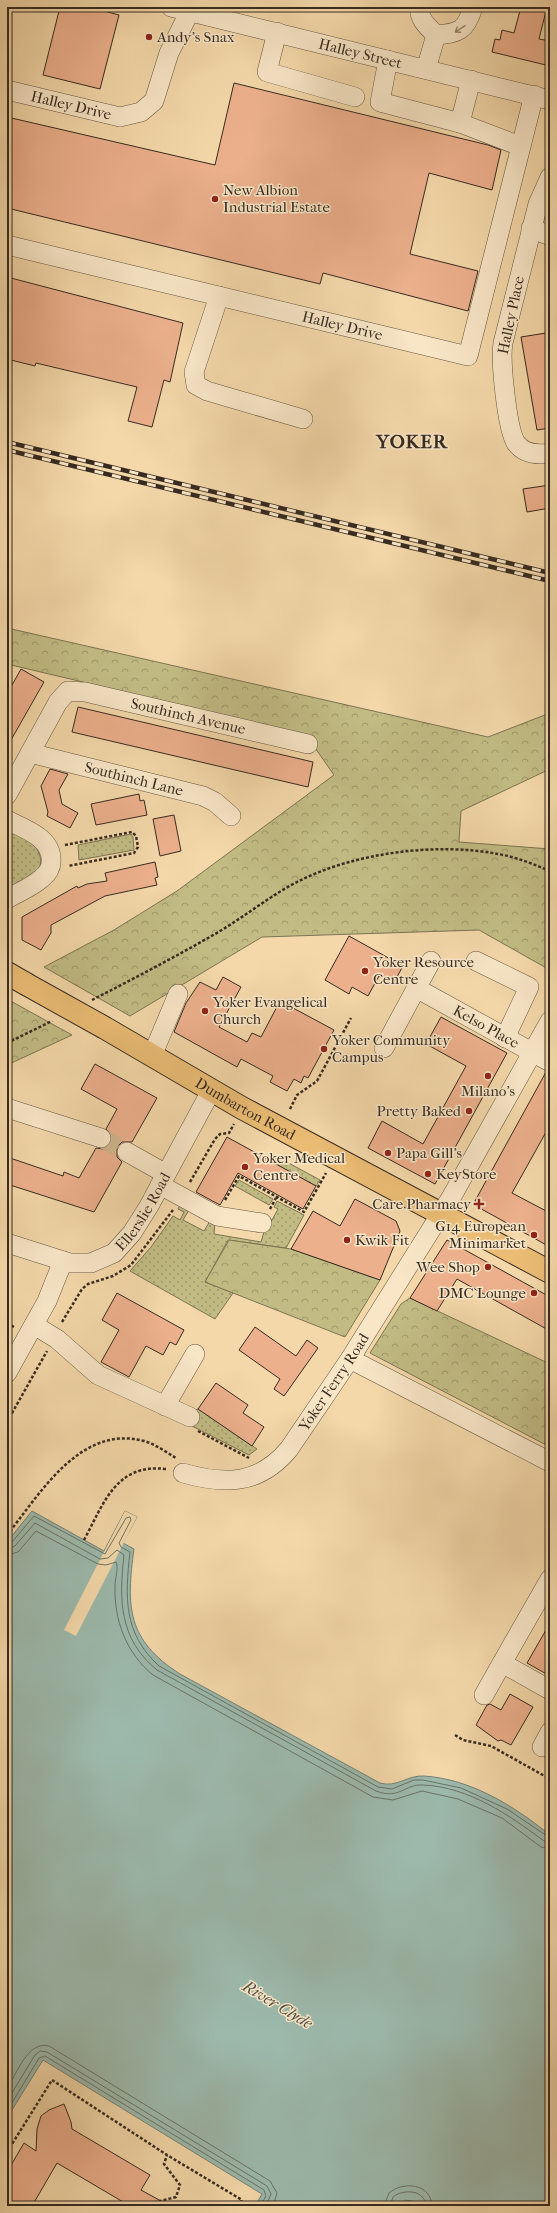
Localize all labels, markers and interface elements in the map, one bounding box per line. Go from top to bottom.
one-way arrow [455,24,466,33]
place label: Andy's Snax [156,28,235,46]
marker: Andy's Snax [144,32,154,42]
street label: Halley Street [317,35,404,73]
street label: Halley Drive [29,87,114,124]
place label: New Albion Industrial Estate [223,181,330,216]
marker: New Albion Industrial Estate [210,194,220,204]
street label: Halley Place [494,274,528,356]
street label: Halley Drive [300,307,385,344]
district label: YOKER [375,431,448,453]
street label: Southinch Avenue [129,694,248,738]
street label: Southinch Lane [83,758,186,800]
place label: Yoker Resource Centre [372,953,474,988]
marker: Yoker Resource Centre [360,966,370,976]
place label: Yoker Evangelical Church [212,993,327,1028]
street label: Kelso Place [450,1001,523,1052]
marker: Yoker Evangelical Church [200,1006,210,1016]
place label: Yoker Community Campus [331,1031,451,1066]
marker: Yoker Community Campus [319,1044,329,1054]
marker: Milano's [483,1071,493,1081]
street label: Dumbarton Road [192,1074,299,1144]
place label: Milano's [461,1082,516,1100]
place label: Pretty Baked [377,1102,462,1120]
marker: Pretty Baked [464,1106,474,1116]
place label: Papa Gill's [396,1144,463,1162]
marker: Papa Gill's [383,1148,393,1158]
place label: Yoker Medical Centre [252,1149,345,1184]
marker: Yoker Medical Centre [240,1162,250,1172]
place label: KeyStore [436,1165,497,1183]
street label: Ellerslie Road [111,1169,175,1254]
marker: KeyStore [423,1169,433,1179]
place label: Care Pharmacy [372,1195,472,1213]
marker: Care Pharmacy [474,1199,484,1209]
place label: G14 European Minimarket [435,1217,527,1252]
marker: G14 European Minimarket [529,1230,539,1240]
place label: Kwik Fit [355,1231,410,1249]
marker: Kwik Fit [342,1235,352,1245]
place label: Wee Shop [415,1258,480,1276]
marker: Wee Shop [483,1262,493,1272]
place label: DMC Lounge [439,1284,527,1302]
marker: DMC Lounge [529,1288,539,1298]
street label: Yoker Ferry Road [294,1329,373,1435]
water label: River Clyde [239,1976,316,2033]

